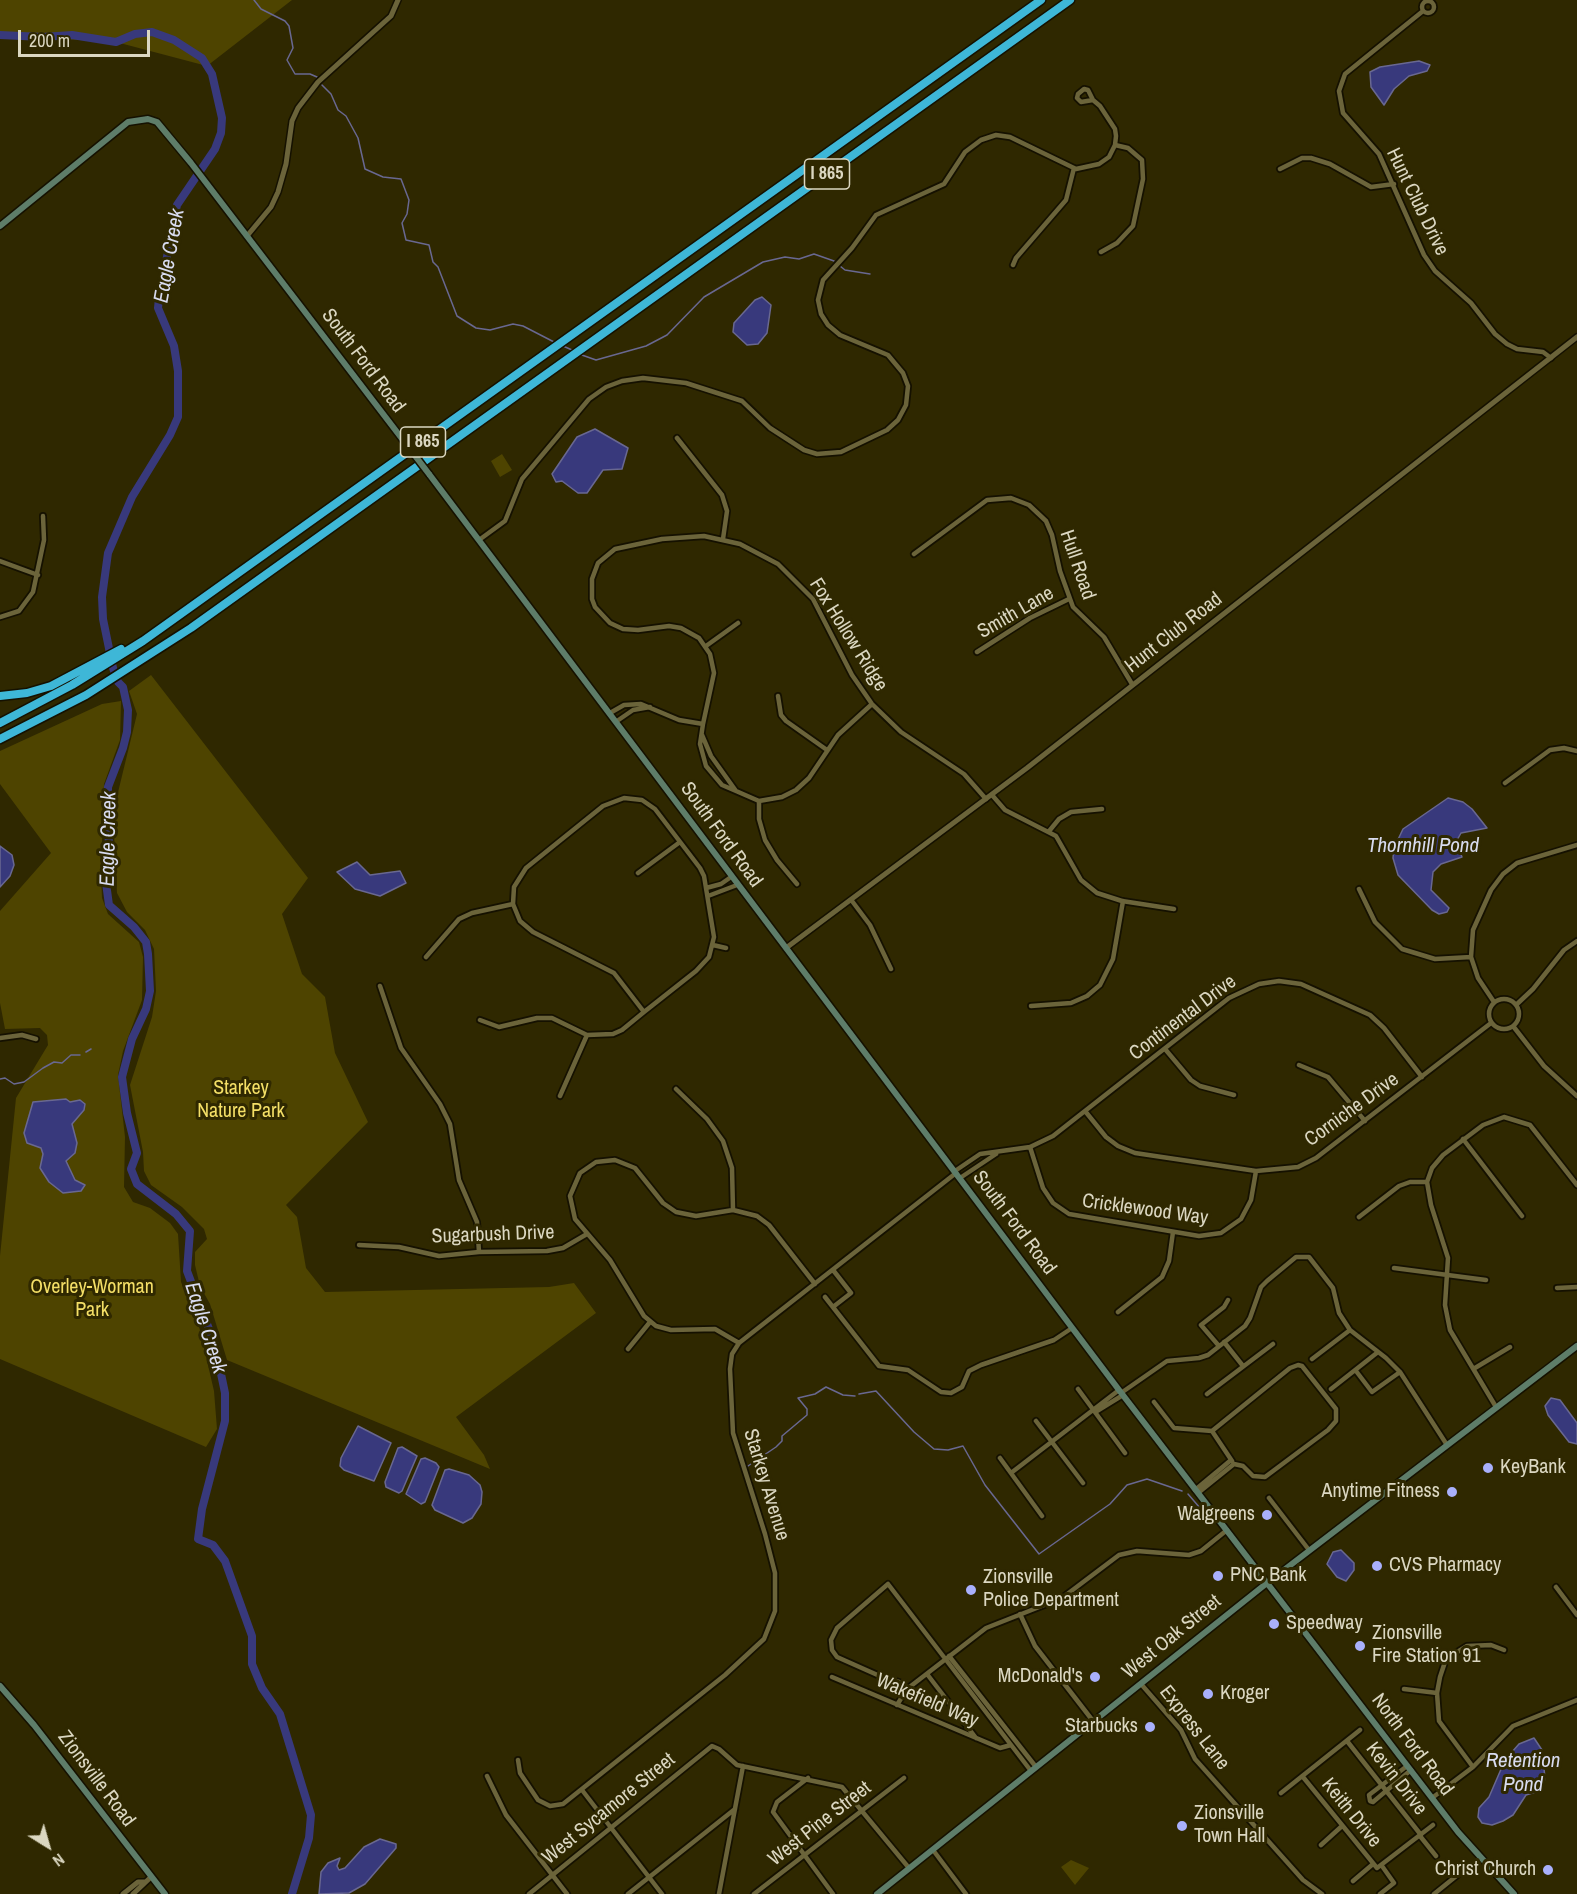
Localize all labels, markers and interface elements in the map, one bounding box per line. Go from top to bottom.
scale bar [21,18,153,56]
text: 200 m [29,28,70,53]
street label: Hunt Club Drive [1381,144,1453,260]
road number: I 865 [804,159,850,189]
water label: Eagle Creek [149,207,191,305]
street label: South Ford Road [316,304,410,418]
road number: I 865 [400,427,446,457]
street label: Hull Road [1054,527,1100,603]
street label: Fox Hollow Ridge [804,574,892,696]
street label: Smith Lane [974,582,1058,644]
street label: Hunt Club Road [1121,588,1227,678]
street label: South Ford Road [675,778,767,892]
water label: Eagle Creek [96,791,122,887]
water label: Thornhill Pond [1367,833,1479,859]
street label: Continental Drive [1125,970,1241,1066]
street label: Corniche Drive [1300,1068,1404,1152]
park label: Starkey Nature Park [197,1077,285,1124]
street label: South Ford Road [967,1166,1061,1280]
street label: Cricklewood Way [1080,1189,1210,1231]
street label: Sugarbush Drive [431,1221,555,1249]
park label: Overley-Worman Park [30,1276,154,1323]
water label: Eagle Creek [178,1279,232,1377]
street label: Starkey Avenue [738,1426,794,1544]
place label: KeyBank [1500,1456,1566,1480]
marker: KeyBank [1481,1461,1495,1475]
place label: Anytime Fitness [1322,1480,1440,1504]
marker: Anytime Fitness [1445,1485,1459,1499]
place label: Walgreens [1177,1503,1255,1527]
marker: Walgreens [1260,1508,1274,1522]
place label: CVS Pharmacy [1389,1554,1501,1578]
marker: CVS Pharmacy [1370,1559,1384,1573]
place label: PNC Bank [1230,1564,1307,1588]
place label: Zionsville Police Department [983,1566,1119,1613]
marker: PNC Bank [1211,1569,1225,1583]
marker: Zionsville Police Department [964,1583,978,1597]
street label: West Oak Street [1118,1590,1226,1684]
place label: Speedway [1286,1612,1363,1636]
marker: Speedway [1267,1617,1281,1631]
place label: Zionsville Fire Station 91 [1372,1622,1480,1669]
marker: Zionsville Fire Station 91 [1353,1639,1367,1653]
place label: McDonald's [998,1665,1083,1689]
street label: Wakefield Way [872,1669,982,1733]
marker: McDonald's [1088,1670,1102,1684]
street label: Express Lane [1154,1681,1234,1775]
place label: Kroger [1220,1682,1269,1706]
marker: Kroger [1201,1687,1215,1701]
street label: North Ford Road [1366,1689,1458,1801]
place label: Starbucks [1065,1715,1138,1739]
marker: Starbucks [1143,1720,1157,1734]
street label: Zionsville Road [52,1726,140,1832]
street label: Kevin Drive [1360,1738,1432,1820]
street label: West Sycamore Street [538,1748,680,1870]
water label: Retention Pond [1486,1748,1560,1798]
street label: Keith Drive [1316,1774,1386,1852]
street label: West Pine Street [764,1776,876,1872]
place label: Zionsville Town Hall [1194,1802,1265,1849]
north arrow [18,1816,78,1876]
marker: Zionsville Town Hall [1175,1819,1189,1833]
text: N [48,1849,69,1872]
place label: Christ Church [1435,1858,1536,1882]
marker: Christ Church [1541,1863,1555,1877]

